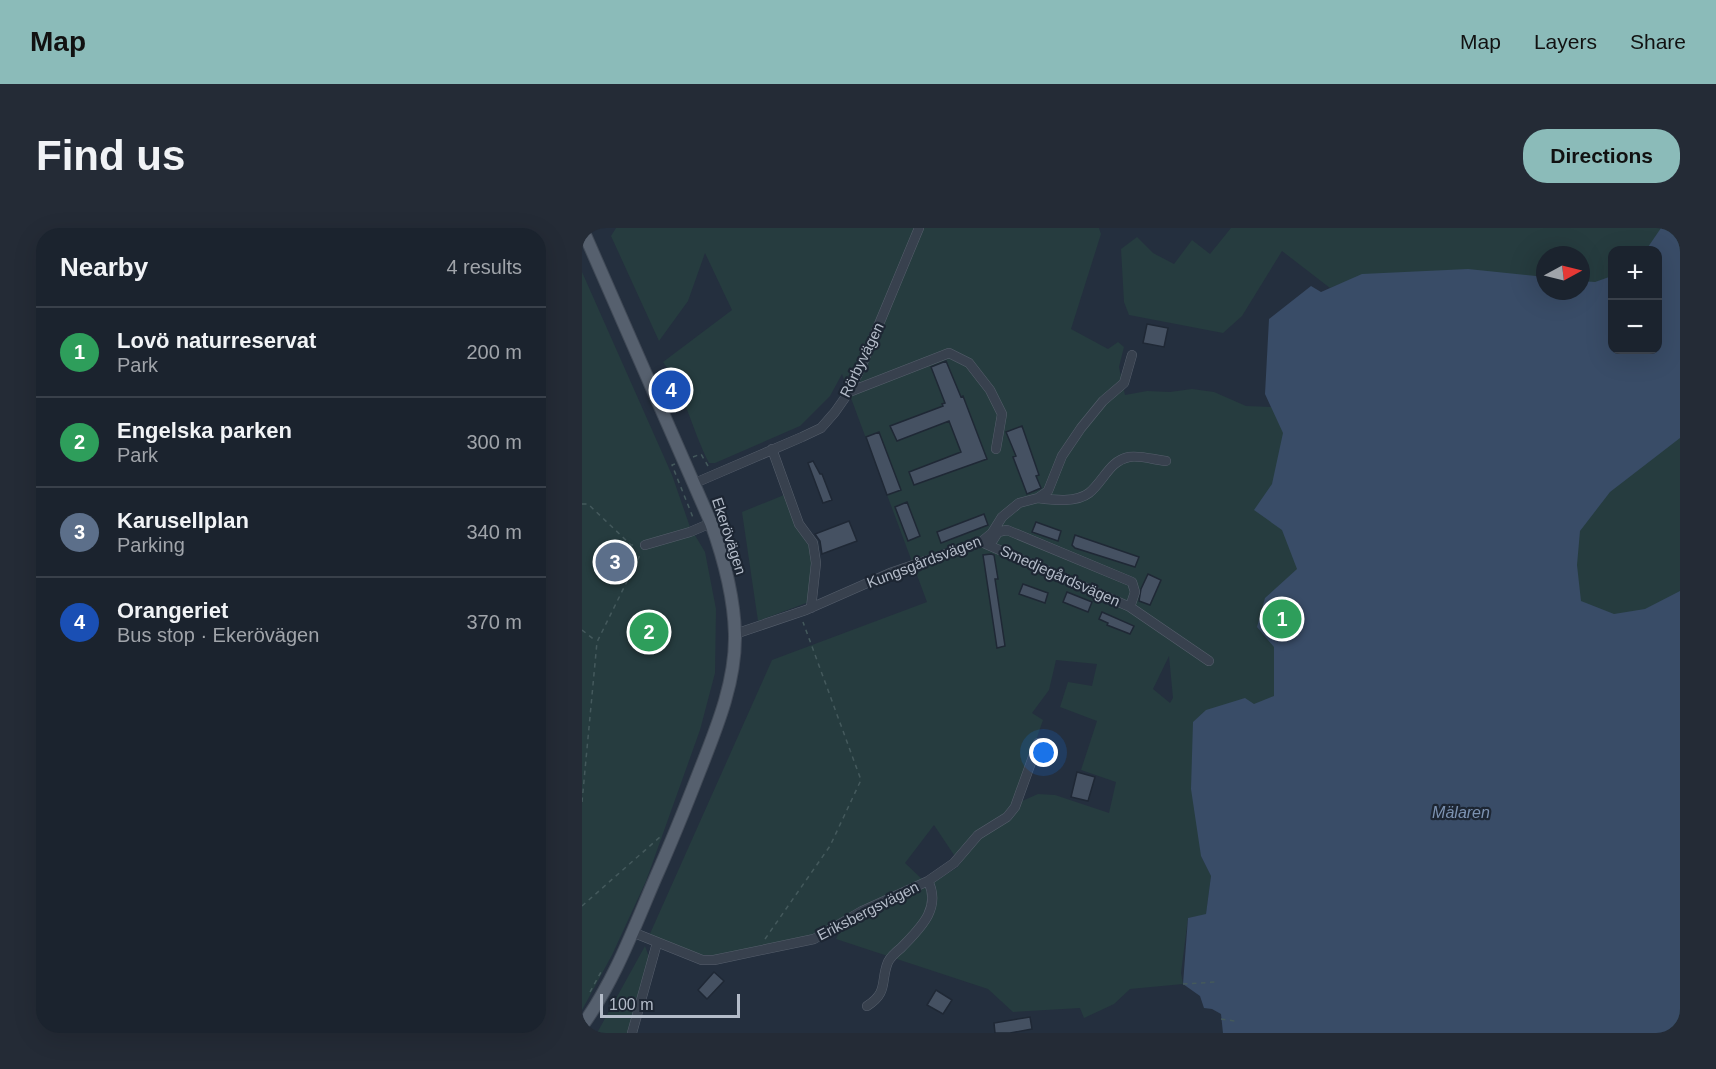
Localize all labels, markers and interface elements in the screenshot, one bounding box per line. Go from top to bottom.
text: Map [30,26,86,57]
text: Map [1460,30,1501,53]
text: Layers [1534,30,1597,53]
text: Share [1630,30,1686,53]
button: Directions [1523,129,1680,183]
text: Find us [36,132,185,179]
north arrow [1536,246,1590,300]
map controls [1608,246,1662,354]
button: + [1608,246,1662,300]
text: Nearby [60,252,148,282]
text: 4 results [446,256,522,278]
button: − [1608,300,1662,354]
street label: Rörbyvägen [836,320,887,400]
text: Lovö naturreservat [117,328,316,353]
text: 1 [74,341,85,363]
text: 200 m [466,341,522,363]
text: Park [117,354,158,376]
pin: 4 [652,368,691,412]
text: Engelska parken [117,418,292,443]
text: 2 [74,431,85,453]
text: 300 m [466,431,522,453]
text: Park [117,444,158,466]
street label: Ekerövägen [709,495,750,577]
text: Karusellplan [117,508,249,533]
text: 3 [74,521,85,543]
text: 340 m [466,521,522,543]
street label: Kungsgårdsvägen [864,532,983,591]
text: Parking [117,534,185,556]
pin: 3 [596,540,634,584]
street label: Smedjegårdsvägen [998,541,1123,610]
pin: 1 [1262,596,1302,642]
text: Orangeriet [117,598,228,623]
pin: 2 [630,610,668,654]
text: 4 [74,611,85,633]
text: 370 m [466,611,522,633]
text: Bus stop · Ekerövägen [117,624,319,646]
your location [1029,738,1058,767]
water label: Mälaren [1432,804,1490,821]
street label: Eriksbergsvägen [814,878,921,943]
scale bar [600,991,740,1018]
text: 100 m [609,996,653,1013]

